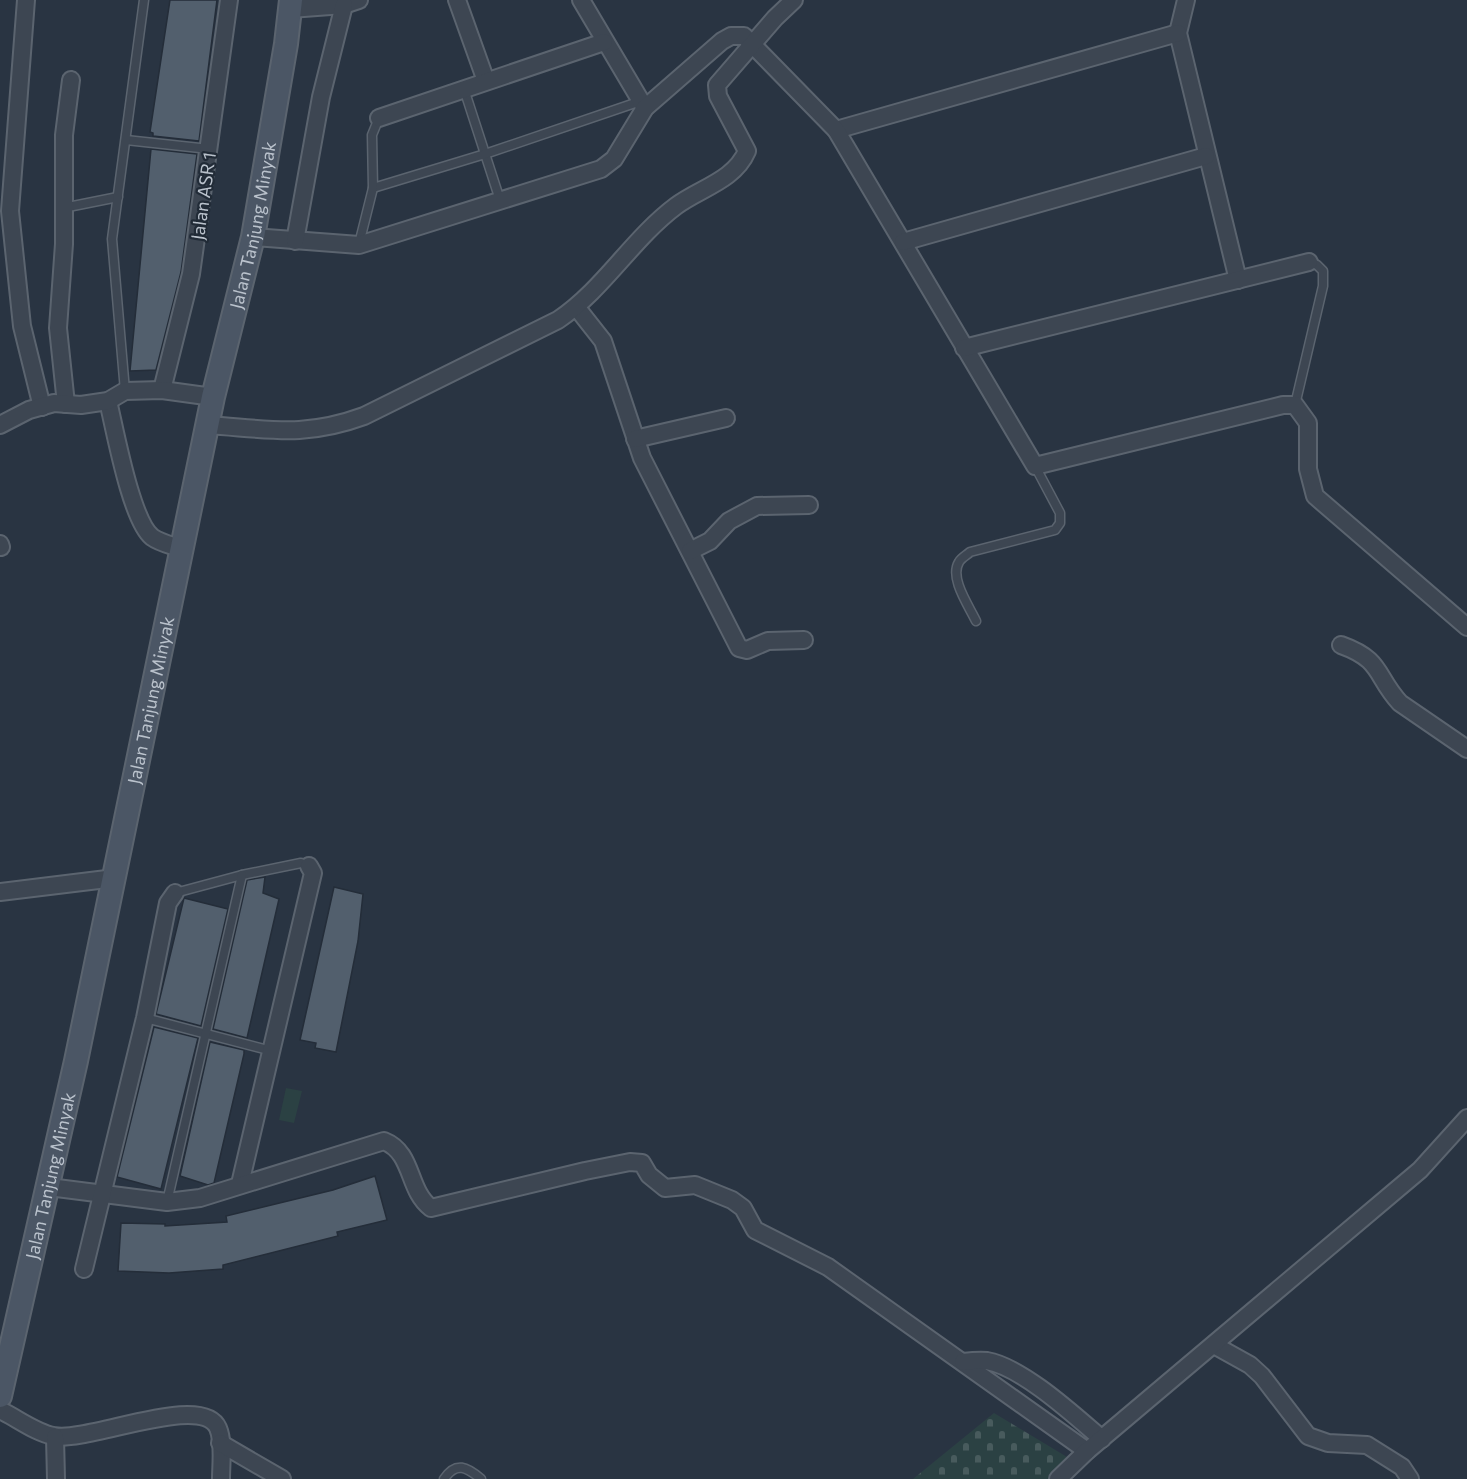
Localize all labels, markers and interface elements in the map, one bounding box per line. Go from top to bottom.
street label: Jalan Tanjung Minyak [224,139,280,311]
street label: Jalan ASR 1 [186,151,220,241]
street label: Jalan Tanjung Minyak [122,614,179,786]
street label: Jalan Tanjung Minyak [20,1090,80,1261]

